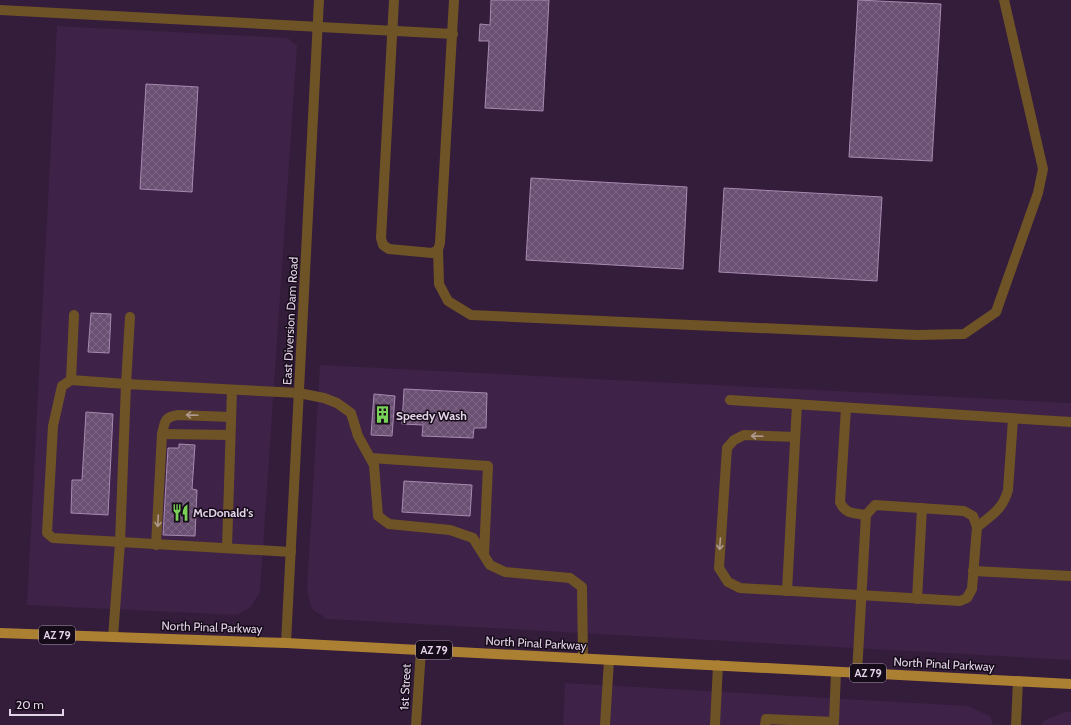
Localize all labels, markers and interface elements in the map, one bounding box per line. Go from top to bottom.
street label: East Diversion Dam Road [279,257,301,385]
building icon: Speedy Wash [373,405,393,425]
place label: Speedy Wash [396,408,467,423]
one-way arrow [186,411,199,419]
one-way arrow [750,432,763,439]
restaurant icon: McDonald's [170,502,190,522]
place label: McDonald's [193,505,253,520]
one-way arrow [154,514,161,527]
one-way arrow [716,537,724,550]
street label: North Pinal Parkway [161,618,263,636]
road number: AZ 79 [39,626,75,644]
street label: North Pinal Parkway [485,633,587,653]
road number: AZ 79 [416,641,452,659]
street label: North Pinal Parkway [893,654,995,674]
street label: 1st Street [396,663,414,711]
road number: AZ 79 [850,664,886,682]
scale bar [10,691,63,717]
text: 20 m [16,697,44,712]

